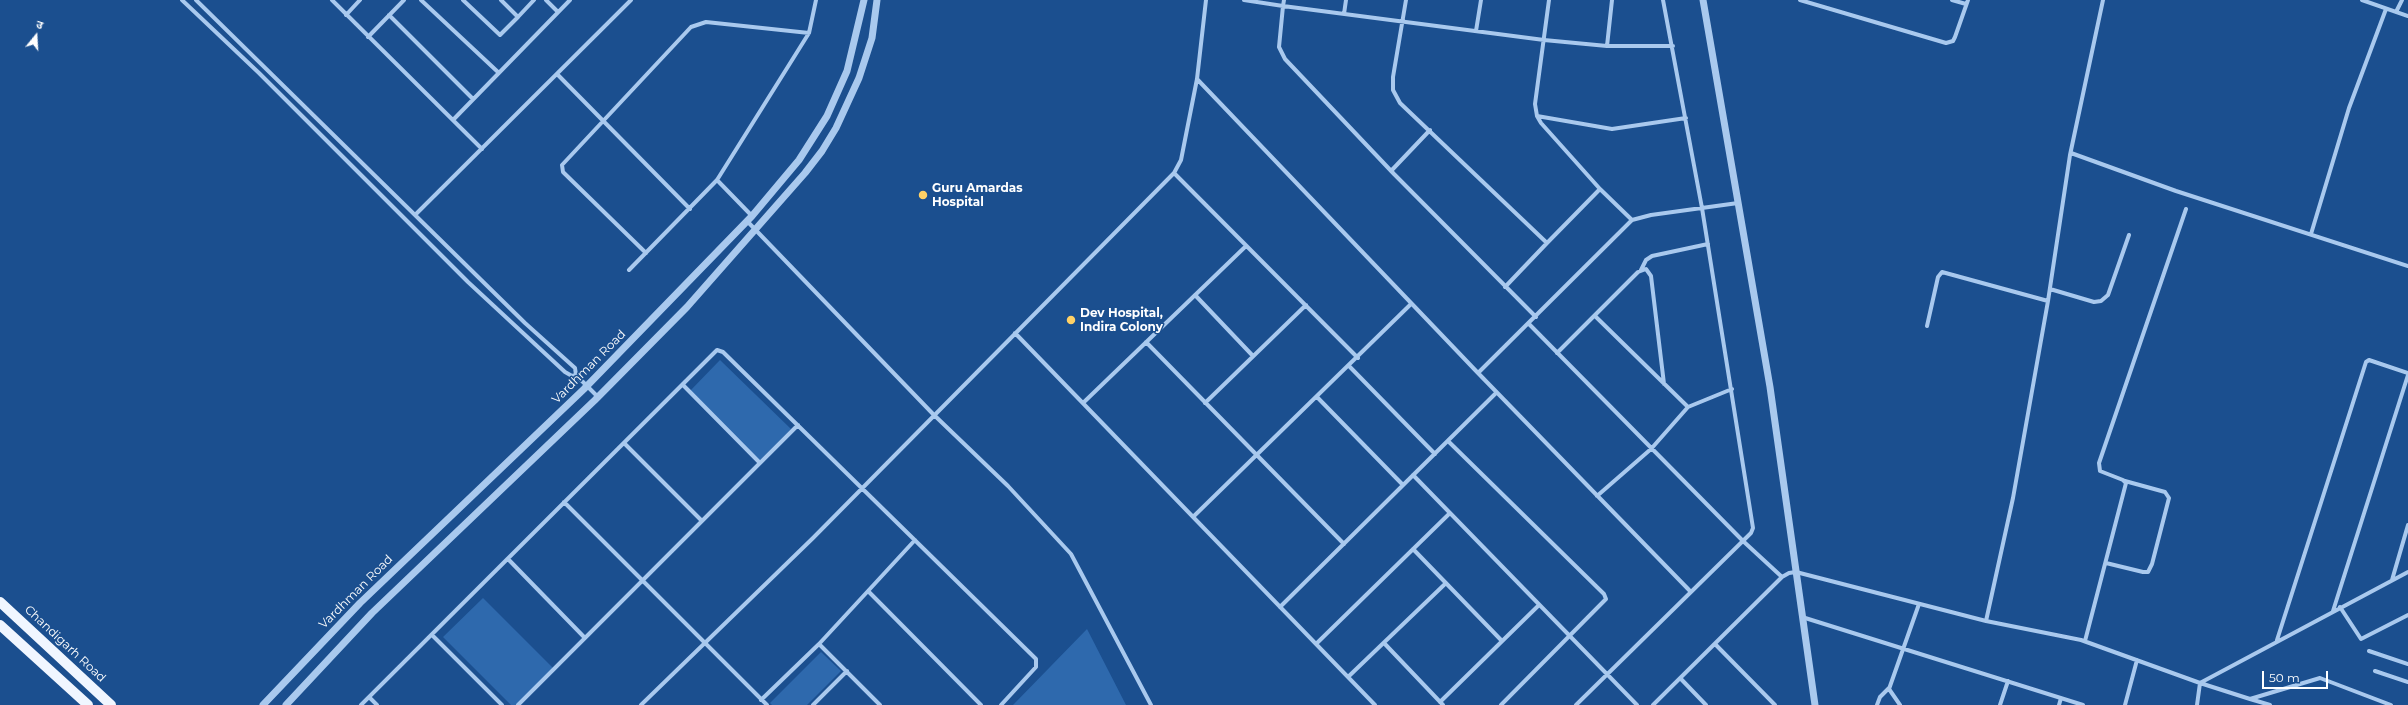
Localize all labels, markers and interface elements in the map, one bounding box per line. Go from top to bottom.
north arrow [16,16,56,56]
text: उ [34,17,45,32]
place label: Guru Amardas Hospital [932,181,1023,209]
marker: Guru Amardas Hospital [917,189,929,201]
place label: Dev Hospital, Indira Colony [1080,306,1163,334]
marker: Dev Hospital, Indira Colony [1065,314,1077,326]
street label: Vardhman Road [549,327,629,407]
street label: Vardhman Road [316,552,396,632]
street label: Chandigarh Road [21,603,109,685]
scale bar [2264,663,2330,689]
text: 50 m [2269,670,2300,685]

